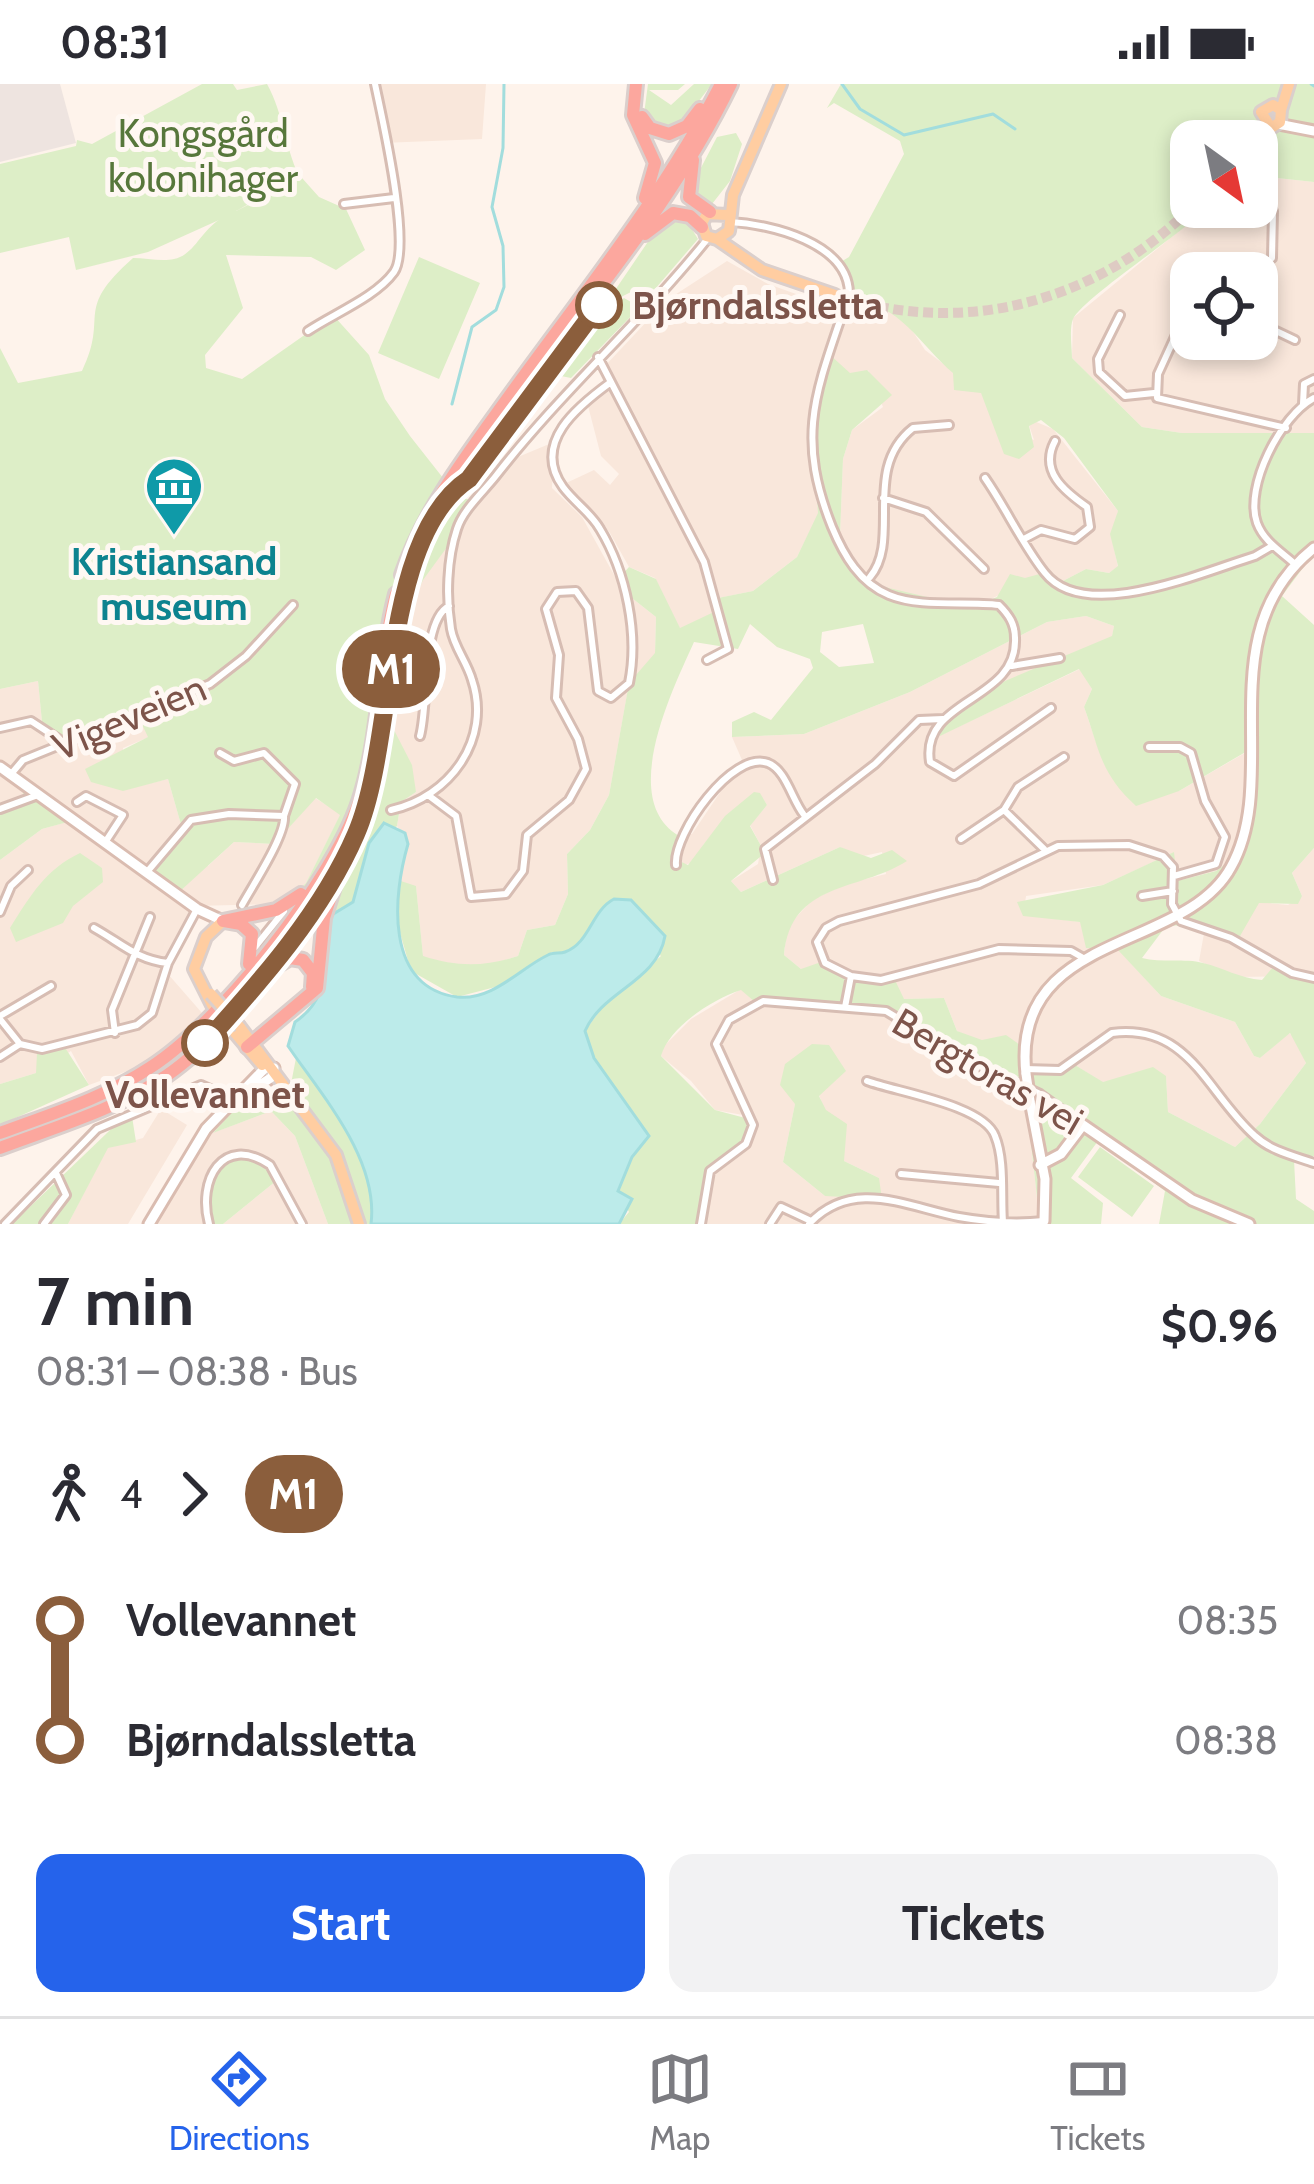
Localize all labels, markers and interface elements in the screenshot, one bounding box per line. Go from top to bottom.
text: 08:31 [60,15,170,69]
park label: Kongsgård kolonihager [108,109,299,202]
north arrow [1170,120,1278,228]
map controls [1170,120,1278,360]
button: locate [1170,252,1278,360]
place label: Bjørndalssletta [632,281,884,329]
marker: Bjørndalssletta [577,283,621,327]
museum icon: Kristiansand museum [143,455,205,537]
place label: Kristiansand museum [71,537,277,630]
line badge: M1 [337,630,445,708]
text: M1 [366,643,416,695]
street label: Vigeveien [45,663,213,771]
street label: Bergtoras vei [884,997,1092,1145]
marker: Vollevannet [183,1021,227,1065]
place label: Vollevannet [105,1070,305,1118]
text: 7 min [36,1261,194,1342]
text: $0.96 [1161,1299,1278,1353]
text: 08:31 – 08:38 · Bus [36,1347,358,1395]
icon: walk [36,1461,102,1527]
icon: forward [161,1461,227,1527]
text: M1 [269,1468,319,1520]
text: 4 [120,1470,143,1518]
text: Vollevannet [126,1593,356,1647]
text: 08:35 [1177,1596,1278,1644]
text: Bjørndalssletta [126,1713,416,1767]
text: 08:38 [1174,1716,1278,1764]
button: Start [36,1854,645,1992]
button: Tickets [669,1854,1278,1992]
tab: Directions [169,2046,310,2158]
tab: Map [647,2046,713,2158]
tab: Tickets [1050,2046,1145,2158]

